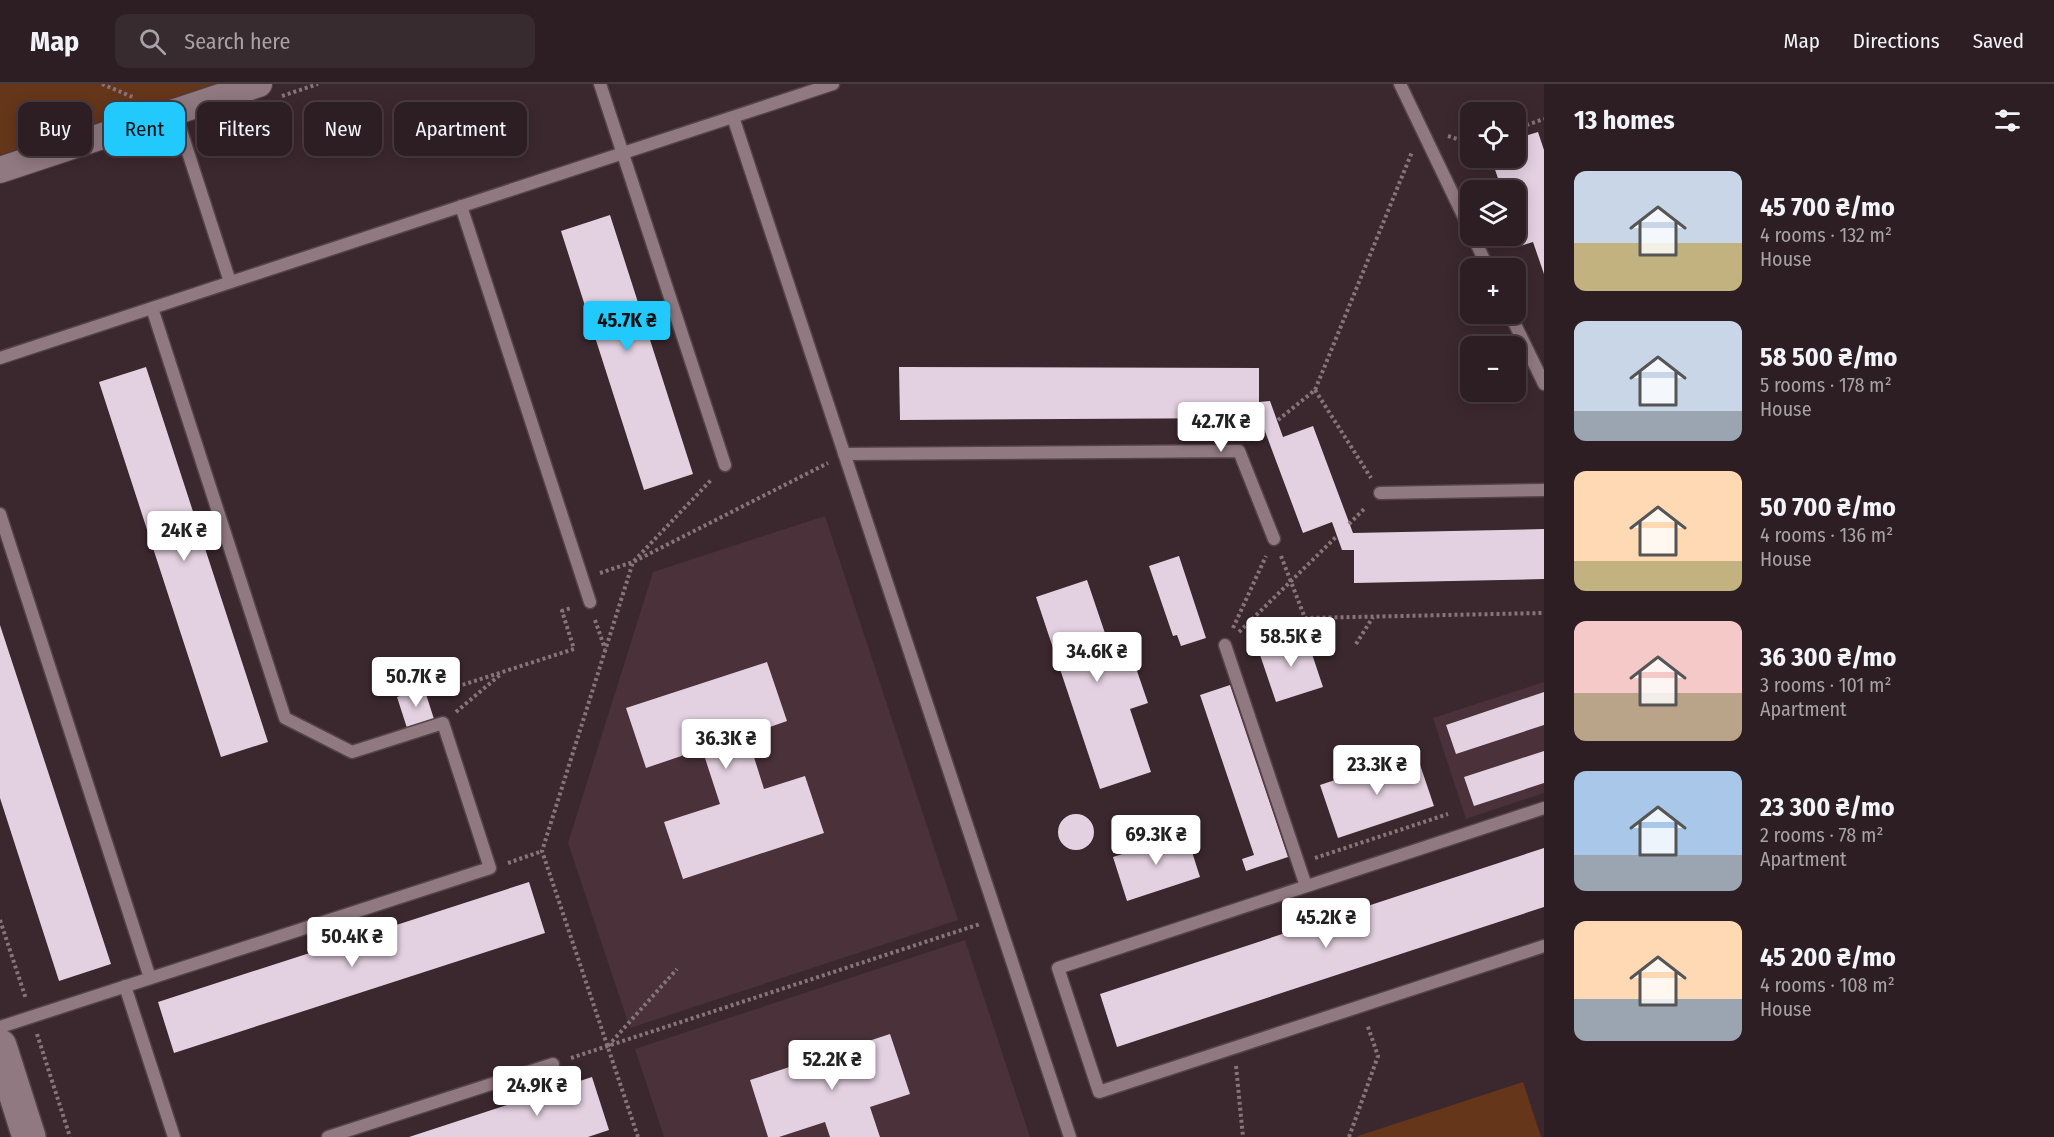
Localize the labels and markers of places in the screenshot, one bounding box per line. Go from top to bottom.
pin: 45.7K ₴ [572,301,682,352]
pin: 42.7K ₴ [1166,402,1276,453]
pin: 24K ₴ [142,511,226,562]
pin: 58.5K ₴ [1236,617,1346,668]
pin: 34.6K ₴ [1042,632,1152,683]
pin: 50.7K ₴ [361,657,471,708]
pin: 36.3K ₴ [671,719,781,770]
pin: 23.3K ₴ [1322,745,1432,796]
pin: 69.3K ₴ [1101,815,1211,866]
pin: 45.2K ₴ [1271,898,1381,949]
pin: 50.4K ₴ [297,917,407,968]
pin: 52.2K ₴ [777,1040,887,1091]
pin: 24.9K ₴ [482,1066,592,1117]

